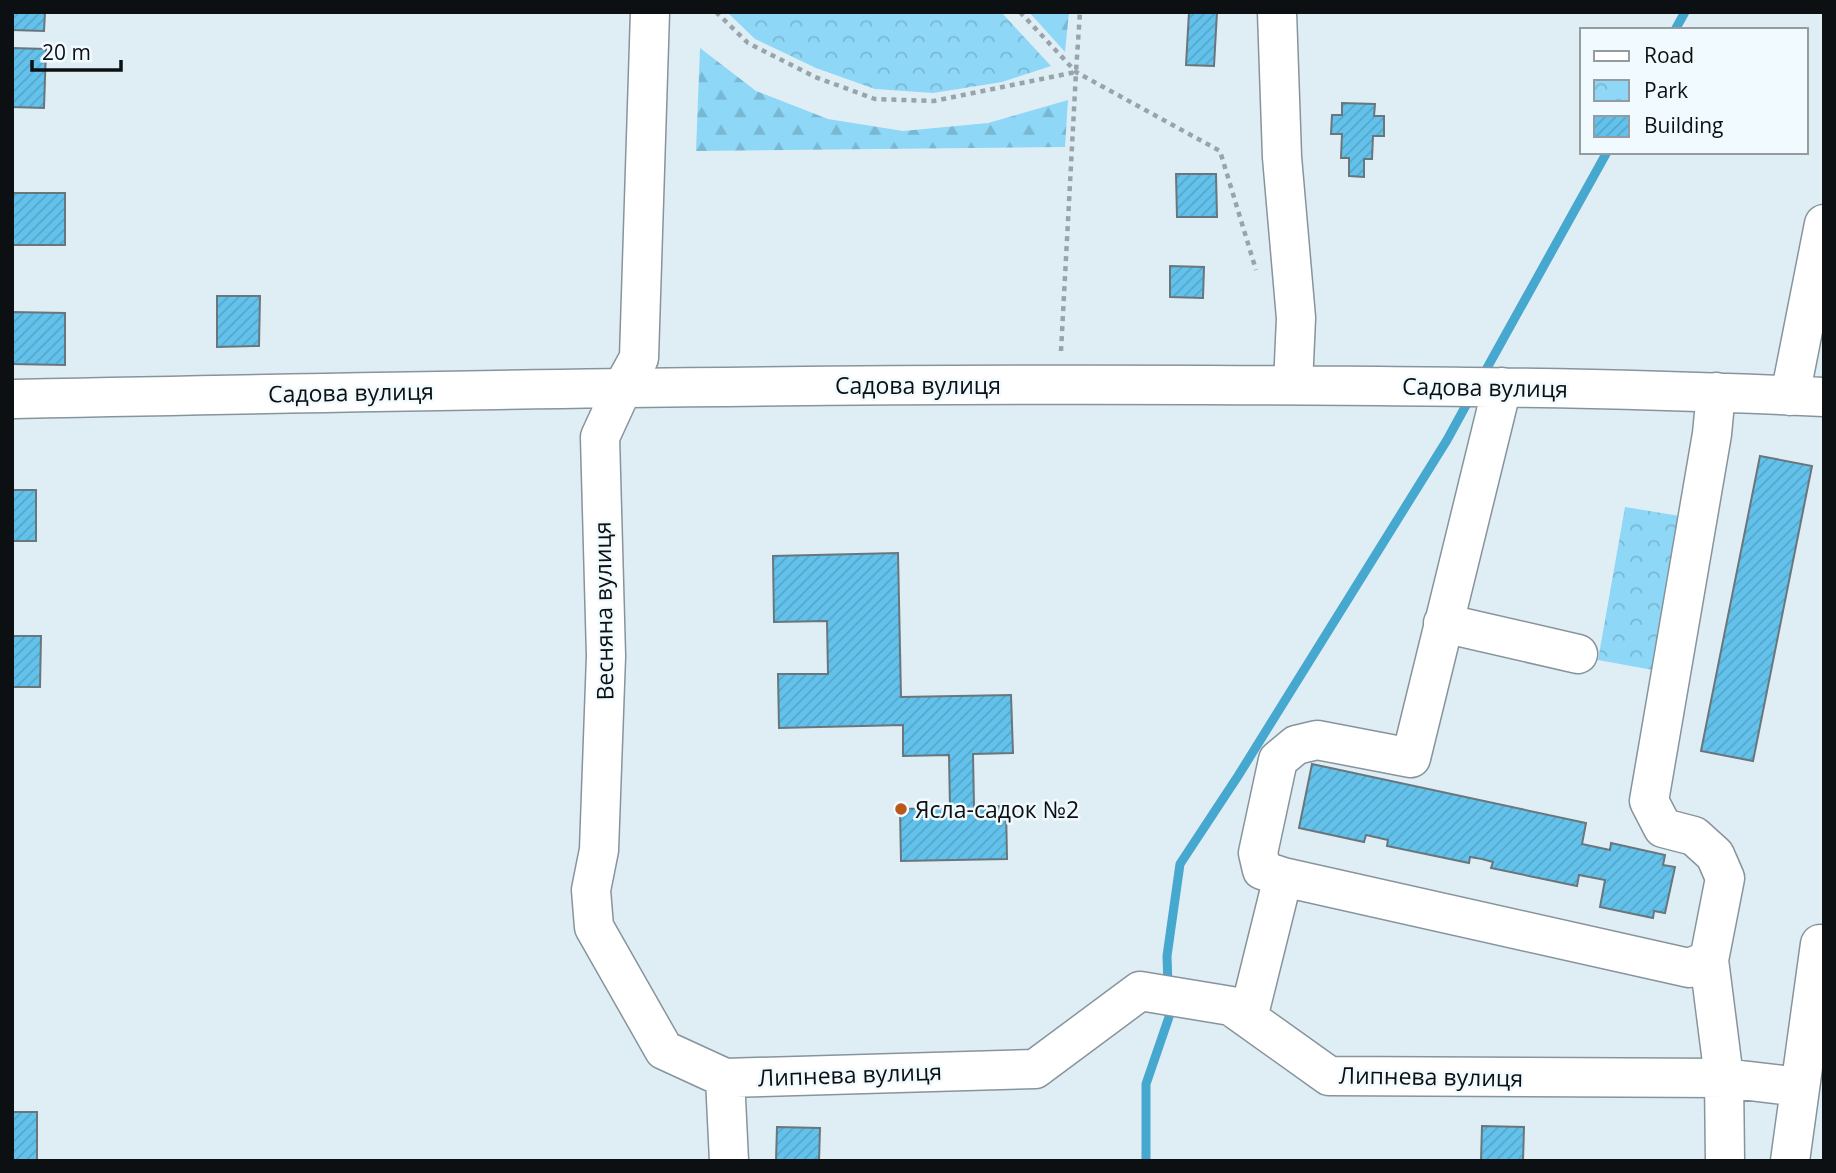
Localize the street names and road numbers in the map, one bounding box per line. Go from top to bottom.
street label: Садова вулиця [835,369,1001,401]
street label: Садова вулиця [1402,370,1568,404]
street label: Садова вулиця [268,375,434,409]
street label: Весняна вулиця [585,521,621,701]
street label: Липнева вулиця [757,1055,943,1093]
street label: Липнева вулиця [1339,1058,1523,1094]

